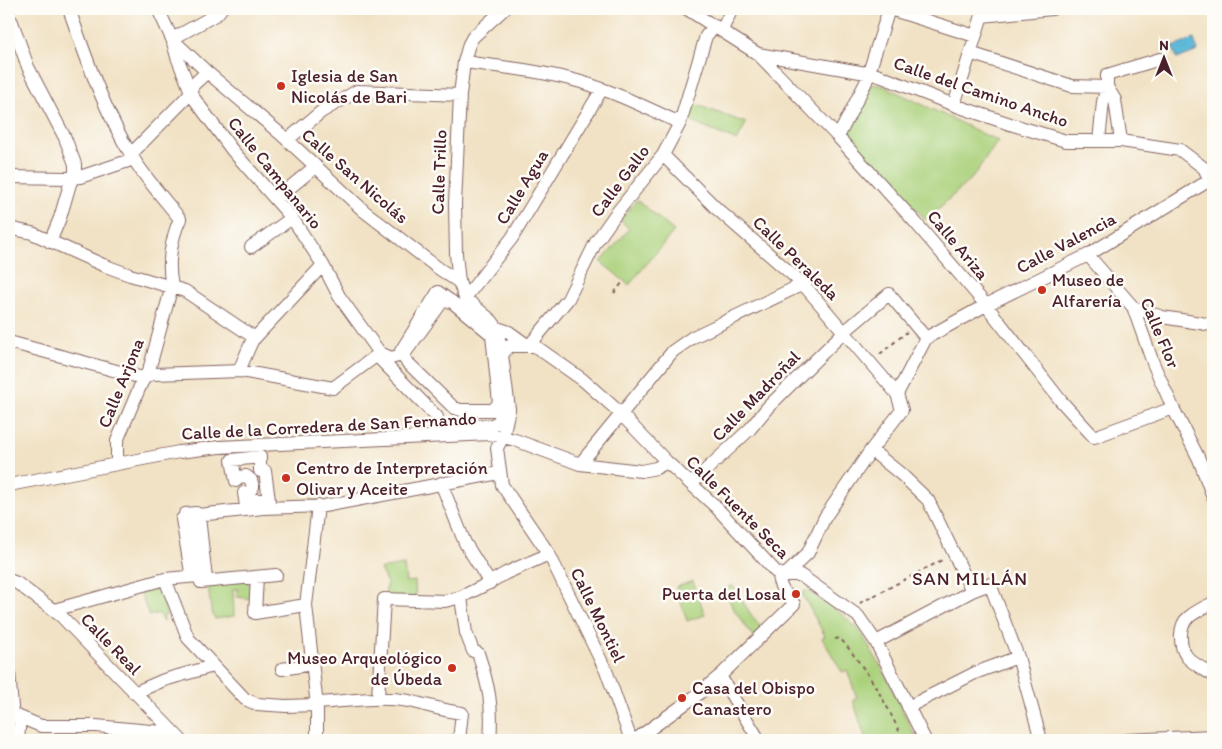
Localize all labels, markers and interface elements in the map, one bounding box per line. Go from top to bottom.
north arrow [1140,32,1190,82]
text: N [1159,37,1169,54]
street label: Calle del Camino Ancho [891,52,1071,132]
place label: Iglesia de San Nicolás de Bari [291,65,407,108]
marker: Iglesia de San Nicolás de Bari [275,80,287,92]
street label: Calle Campanario [223,112,327,234]
street label: Calle San Nicolás [297,124,413,228]
street label: Calle Trillo [427,129,451,215]
street label: Calle Gallo [586,140,654,222]
street label: Calle Agua [491,145,553,229]
street label: Calle Ariza [922,205,994,285]
street label: Calle Valencia [1012,207,1120,278]
street label: Calle Peraleda [748,211,844,305]
place label: Museo de Alfarería [1052,269,1124,312]
marker: Museo de Alfarería [1036,284,1048,296]
street label: Calle Flor [1135,294,1185,372]
street label: Calle Arjona [93,334,149,431]
street label: Calle Madroñal [707,346,805,446]
street label: Calle de la Corredera de San Fernando [181,407,477,445]
street label: Calle Fuente Seca [682,451,795,564]
place label: Centro de Interpretación Olivar y Aceite [296,457,488,500]
marker: Centro de Interpretación Olivar y Aceite [280,472,292,484]
street label: Calle Montiel [566,564,630,666]
district label: SAN MILLÁN [912,567,1028,590]
place label: Puerta del Losal [662,583,786,605]
marker: Puerta del Losal [790,588,802,600]
street label: Calle Real [76,608,146,680]
place label: Museo Arqueológico de Úbeda [287,647,443,690]
marker: Museo Arqueológico de Úbeda [446,662,458,674]
place label: Casa del Obispo Canastero [692,677,815,720]
marker: Casa del Obispo Canastero [676,692,688,704]

